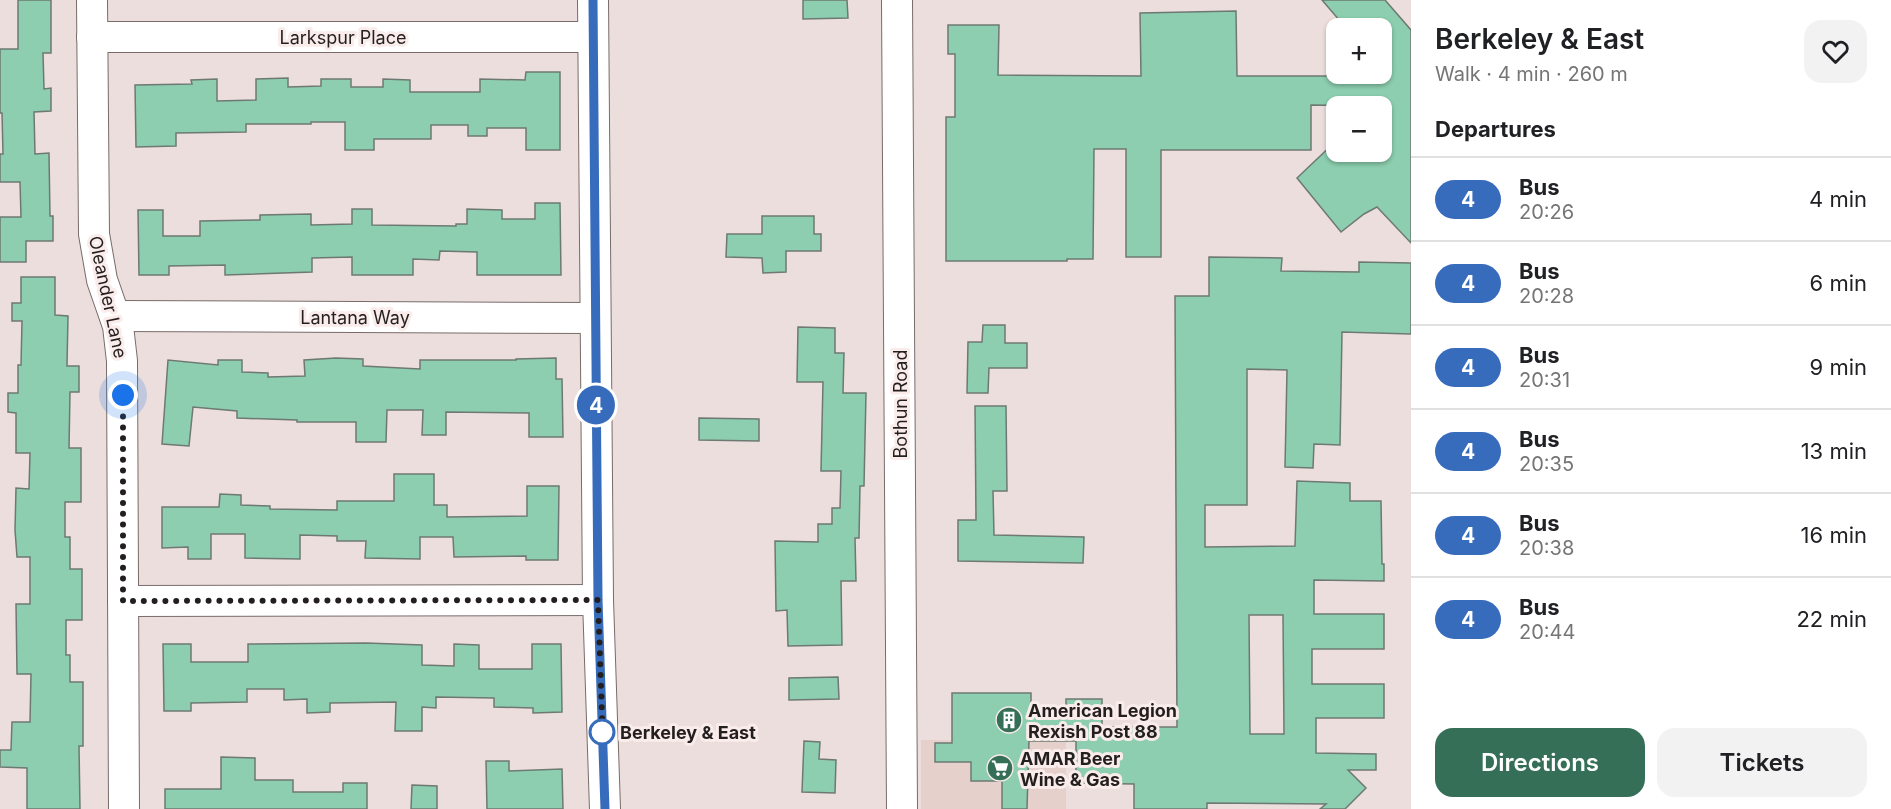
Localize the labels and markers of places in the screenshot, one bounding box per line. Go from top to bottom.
place label: American Legion Rexish Post 88 [1028,700,1177,742]
building icon: American Legion Rexish Post 88 [994,705,1024,735]
marker: Berkeley & East [589,719,615,745]
place label: Berkeley & East [620,722,756,743]
place label: AMAR Beer Wine & Gas [1020,748,1120,790]
supermarket icon: AMAR Beer Wine & Gas [985,753,1015,783]

